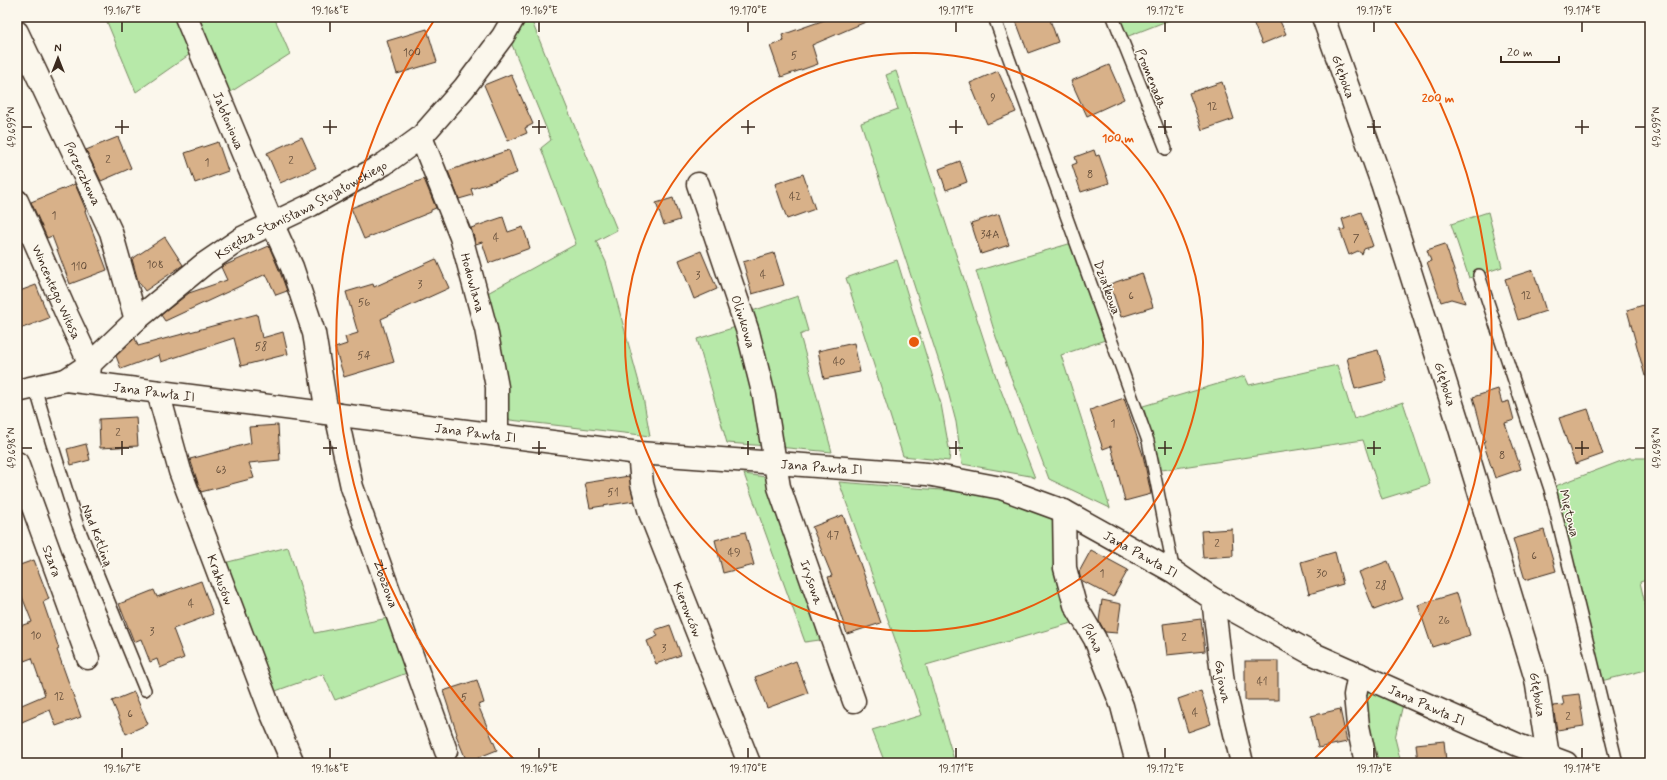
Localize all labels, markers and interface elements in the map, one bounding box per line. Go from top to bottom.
text: 19.167°E [103,4,141,18]
text: 19.168°E [311,4,349,18]
text: 19.169°E [520,4,558,18]
text: 19.170°E [729,4,767,18]
text: 19.171°E [938,4,974,18]
text: 19.172°E [1146,4,1184,18]
text: 19.173°E [1356,4,1392,18]
text: 19.174°E [1563,4,1601,18]
north arrow [38,38,78,78]
scale bar [1501,38,1559,64]
text: N [54,42,62,56]
text: 20 m [1507,45,1533,61]
house number: 100 [403,46,421,60]
street label: Promenada [1131,46,1170,111]
house number: 5 [791,49,798,63]
street label: Głęboka [1327,53,1358,101]
street label: Jabłoniowa [208,89,248,153]
house number: 9 [990,91,996,105]
text: 200 m [1422,91,1455,107]
house number: 12 [1207,100,1218,114]
text: 49.699°N [5,106,19,147]
text: 49.699°N [1650,106,1664,147]
text: 100 m [1102,131,1135,147]
street label: Porzeczkowa [60,139,104,209]
house number: 2 [105,153,111,167]
house number: 2 [288,154,294,168]
house number: 1 [205,156,210,170]
street label: Księdza Stanisława Stojałowskiego [212,157,391,264]
house number: 8 [1087,168,1093,182]
house number: 42 [789,190,801,204]
house number: 1 [52,209,57,223]
house number: 34A [981,228,999,242]
house number: 4 [493,231,500,245]
house number: 7 [1353,232,1360,246]
street label: Wincentego Witosa [27,242,84,343]
street label: Hodowlana [456,251,488,315]
house number: 108 [146,258,164,272]
street label: Działkowa [1089,258,1124,317]
house number: 110 [71,260,87,274]
house number: 4 [760,268,767,282]
house number: 3 [696,269,701,283]
house number: 3 [418,278,423,292]
house number: 6 [1128,289,1134,303]
house number: 12 [1521,289,1532,303]
street label: Oliwkowa [726,293,759,350]
house number: 56 [358,296,370,310]
centre of rings [907,335,921,349]
house number: 58 [255,340,267,354]
house number: 54 [357,349,371,363]
house number: 40 [833,355,845,369]
street label: Głęboka [1429,360,1459,409]
street label: Jana Pawła II [112,379,196,406]
house number: 1 [1111,417,1116,431]
street label: Jana Pawła II [433,420,517,447]
house number: 2 [115,426,121,440]
text: 49.698°N [5,427,19,468]
text: 49.698°N [1650,427,1664,468]
house number: 8 [1499,449,1505,463]
street label: Jana Pawła II [780,456,863,479]
house number: 63 [216,463,226,477]
house number: 51 [607,486,619,500]
street label: Miętowa [1554,488,1583,539]
street label: Nad Kotliną [77,502,116,570]
street label: Jana Pawła II [1100,528,1181,582]
house number: 47 [827,529,839,543]
house number: 2 [1214,537,1220,551]
street label: Szara [38,543,65,580]
house number: 49 [728,546,740,560]
house number: 6 [1531,549,1537,563]
street label: Krakusów [202,552,237,608]
street label: Zbożowa [368,557,401,610]
street label: Irysowa [795,558,827,607]
house number: 1 [1100,567,1105,581]
house number: 30 [1316,567,1328,581]
house number: 28 [1375,579,1387,593]
street label: Kierowców [668,580,705,640]
house number: 4 [188,597,195,611]
house number: 26 [1438,614,1450,628]
street label: Polna [1078,620,1107,656]
house number: 3 [150,625,155,639]
house number: 10 [30,629,42,643]
house number: 2 [1181,631,1187,645]
house number: 3 [662,642,667,656]
street label: Gajowa [1210,659,1234,705]
street label: Głęboka [1524,670,1549,718]
house number: 41 [1256,675,1268,689]
street label: Jana Pawła II [1385,681,1467,730]
house number: 12 [54,690,65,704]
house number: 5 [461,691,468,705]
house number: 4 [1192,706,1199,720]
house number: 6 [127,707,133,721]
house number: 2 [1565,710,1571,724]
text: 19.167°E [103,762,141,776]
text: 19.168°E [311,762,349,776]
text: 19.169°E [520,762,558,776]
text: 19.170°E [729,762,767,776]
text: 19.171°E [938,762,974,776]
text: 19.172°E [1146,762,1184,776]
text: 19.173°E [1356,762,1392,776]
text: 19.174°E [1563,762,1601,776]

